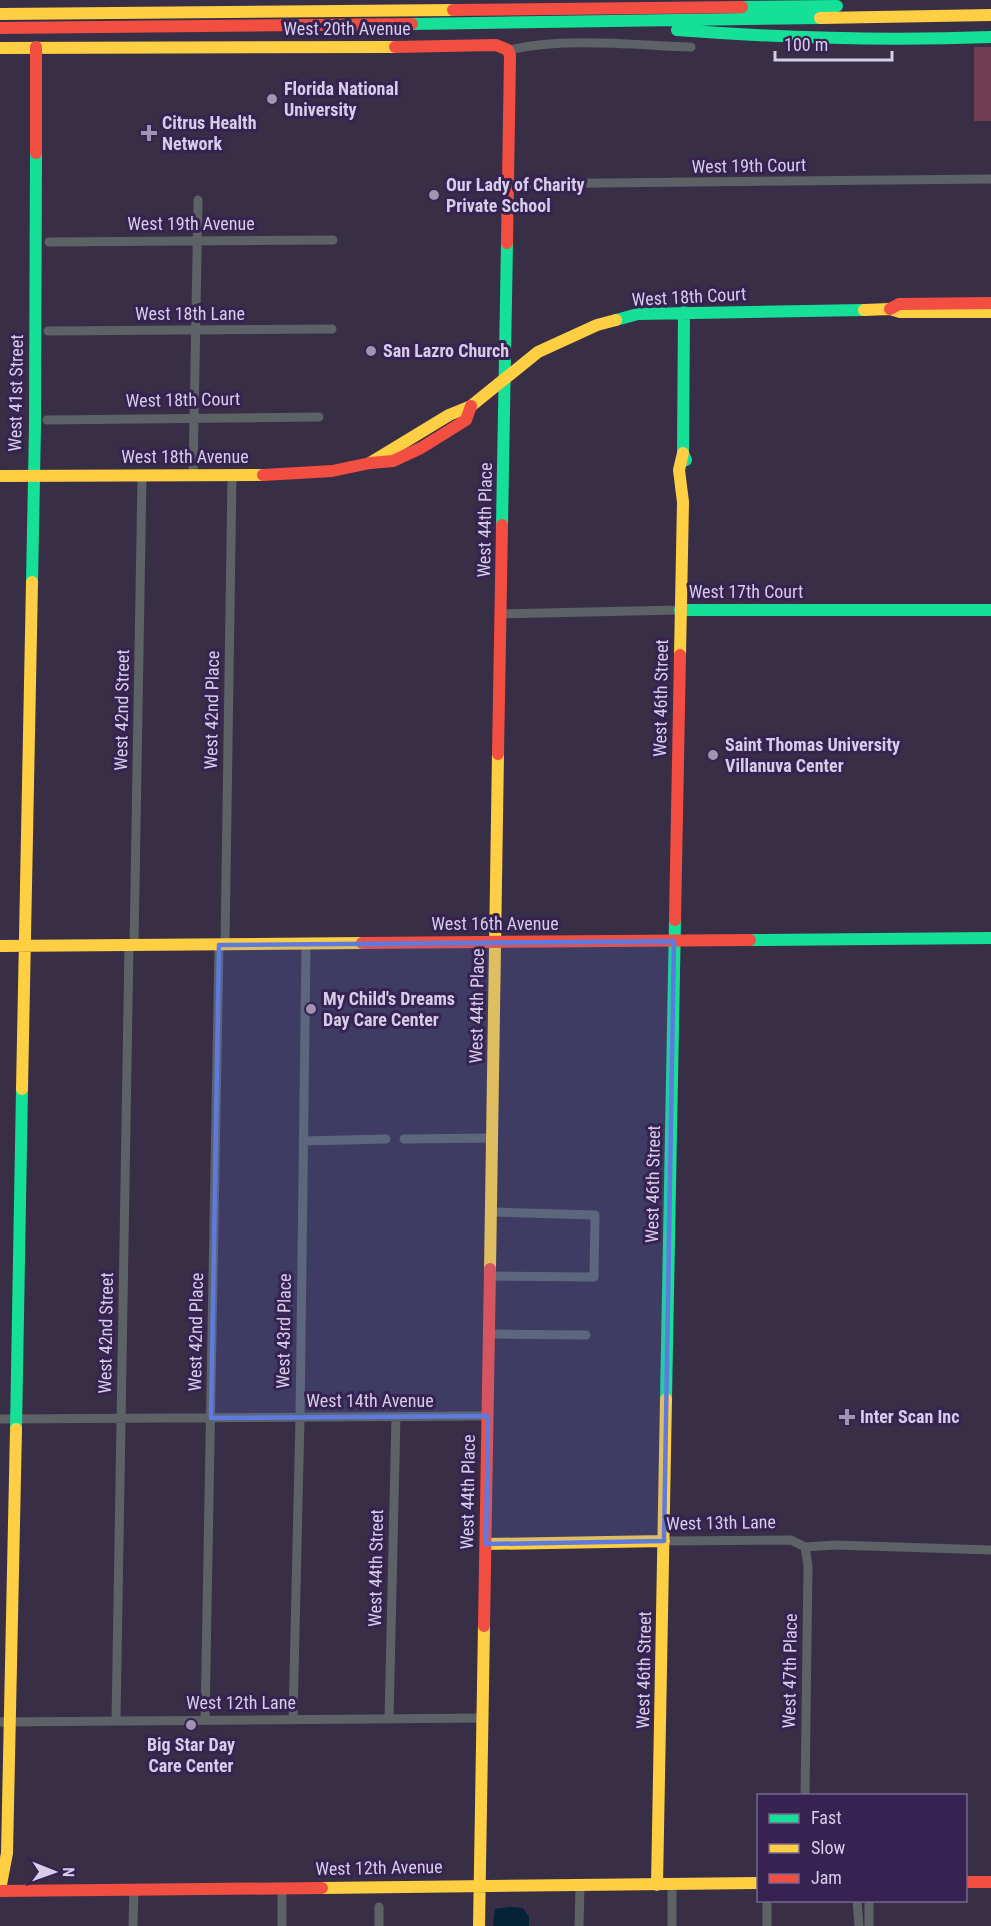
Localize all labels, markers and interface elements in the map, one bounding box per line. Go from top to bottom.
street label: West 20th Avenue [283,18,411,39]
scale bar [775,24,892,62]
text: 100 m [784,34,828,55]
place label: Florida National University [284,78,399,120]
marker: Florida National University [265,92,279,106]
place label: Citrus Health Network [162,112,257,154]
marker: Citrus Health Network [140,124,158,142]
street label: West 19th Court [691,154,806,177]
place label: Our Lady of Charity Private School [446,174,585,216]
marker: Our Lady of Charity Private School [427,188,441,202]
street label: West 19th Avenue [127,213,255,234]
street label: West 18th Court [631,283,747,310]
street label: West 18th Lane [135,303,245,324]
street label: West 41st Street [4,334,27,452]
place label: San Lazro Church [383,340,509,361]
marker: San Lazro Church [364,344,378,358]
street label: West 18th Court [125,388,240,411]
street label: West 18th Avenue [121,446,249,467]
street label: West 44th Place [473,462,496,578]
street label: West 17th Court [689,581,803,602]
street label: West 46th Street [649,639,672,757]
street label: West 42nd Street [110,649,133,771]
street label: West 42nd Place [200,651,223,769]
place label: Saint Thomas University Villanuva Center [725,734,900,776]
marker: Saint Thomas University Villanuva Center [706,748,720,762]
street label: West 16th Avenue [431,913,559,934]
street label: West 44th Place [465,948,488,1064]
place label: My Child's Dreams Day Care Center [323,988,455,1030]
marker: My Child's Dreams Day Care Center [304,1002,318,1016]
street label: West 46th Street [641,1125,664,1243]
street label: West 42nd Street [94,1272,117,1394]
street label: West 42nd Place [184,1273,207,1391]
street label: West 43rd Place [272,1273,295,1389]
street label: West 14th Avenue [306,1390,434,1411]
place label: Inter Scan Inc [860,1406,959,1427]
marker: Inter Scan Inc [838,1408,856,1426]
street label: West 44th Place [456,1434,479,1550]
street label: West 44th Street [364,1509,387,1627]
street label: West 13th Lane [666,1511,776,1534]
street label: West 46th Street [632,1611,655,1729]
street label: West 47th Place [778,1613,801,1729]
street label: West 12th Lane [186,1692,296,1713]
marker: Big Star Day Care Center [184,1718,198,1732]
place label: Big Star Day Care Center [147,1734,235,1776]
legend [757,1794,967,1902]
text: Fast [811,1807,842,1828]
text: Slow [811,1837,846,1858]
north arrow [24,1842,84,1902]
street label: West 12th Avenue [315,1856,443,1879]
text: N [59,1867,78,1877]
text: Jam [811,1867,842,1888]

